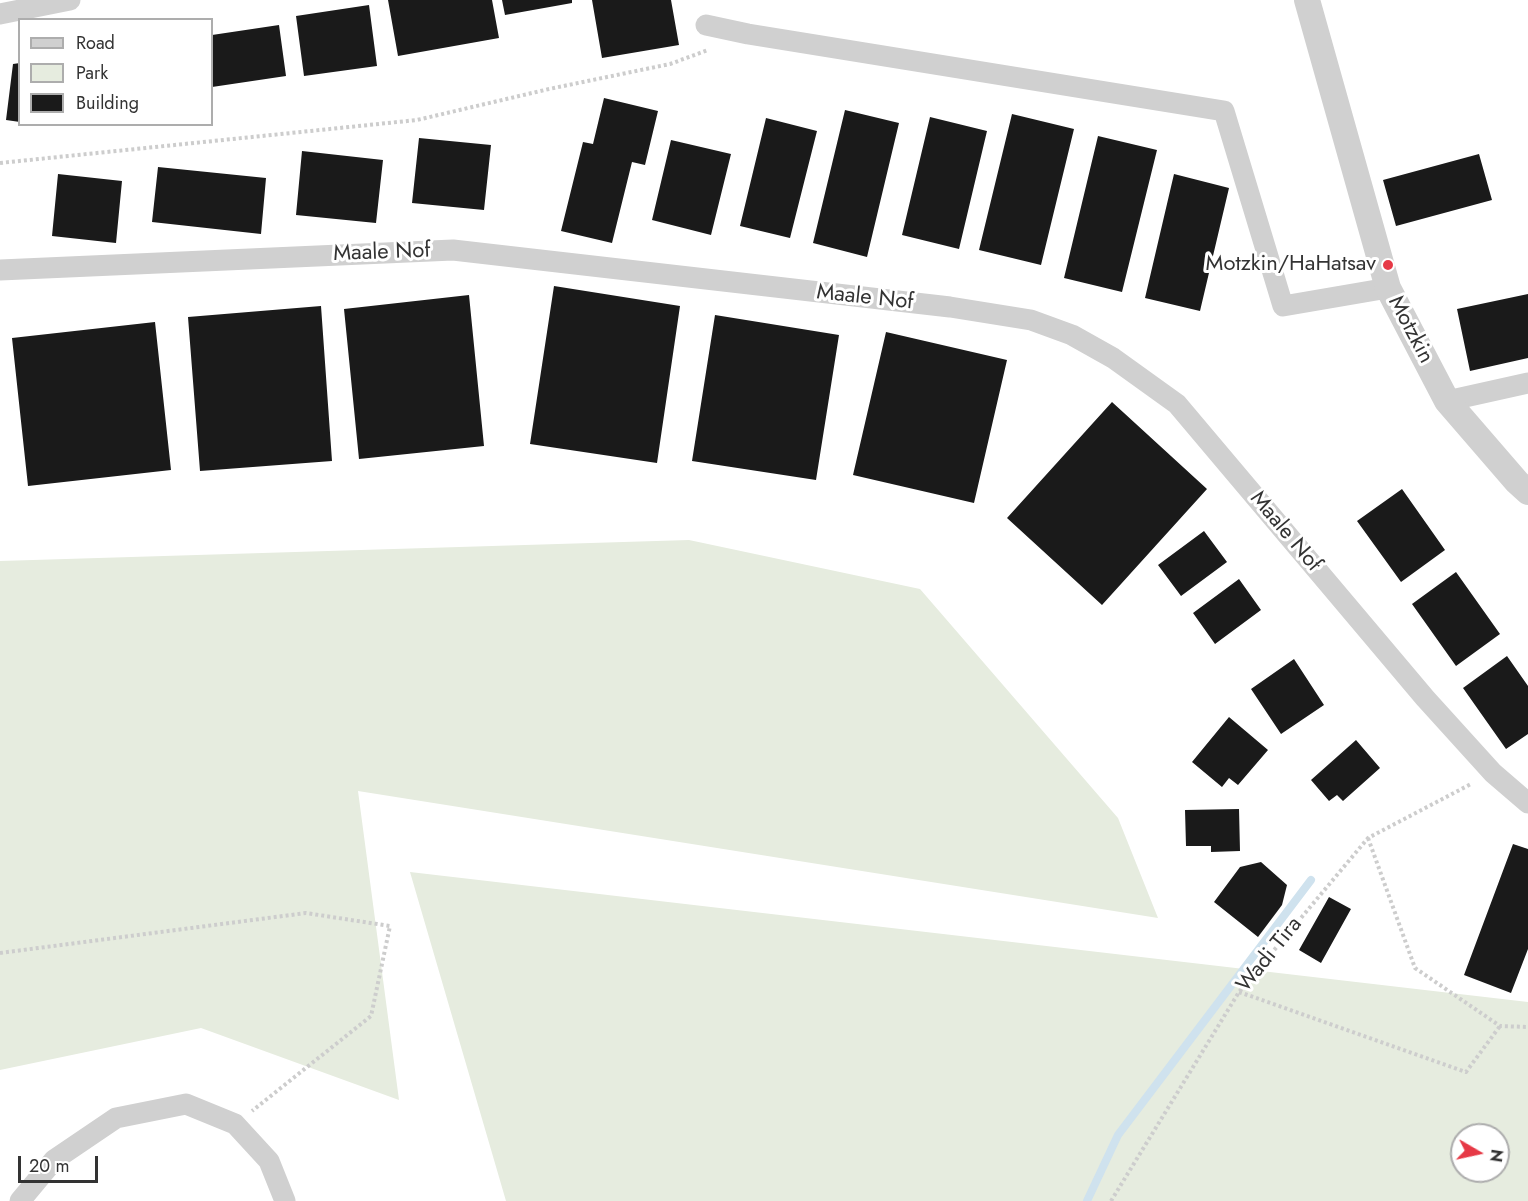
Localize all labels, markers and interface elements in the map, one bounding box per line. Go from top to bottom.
legend [18,18,213,126]
text: Road [76,30,115,56]
text: Park [76,60,108,86]
text: Building [76,90,139,116]
street label: Maale Nof [333,238,431,268]
place label: Motzkin/HaHatsav [1206,252,1376,278]
marker: Motzkin/HaHatsav [1381,258,1395,272]
street label: Maale Nof [815,280,915,316]
street label: Motzkin [1381,292,1439,368]
street label: Maale Nof [1244,486,1326,578]
street label: Wadi Tira [1232,912,1308,998]
north arrow [1450,1123,1510,1183]
scale bar [21,1144,100,1182]
text: N [1484,1148,1509,1164]
text: 20 m [29,1153,69,1179]

